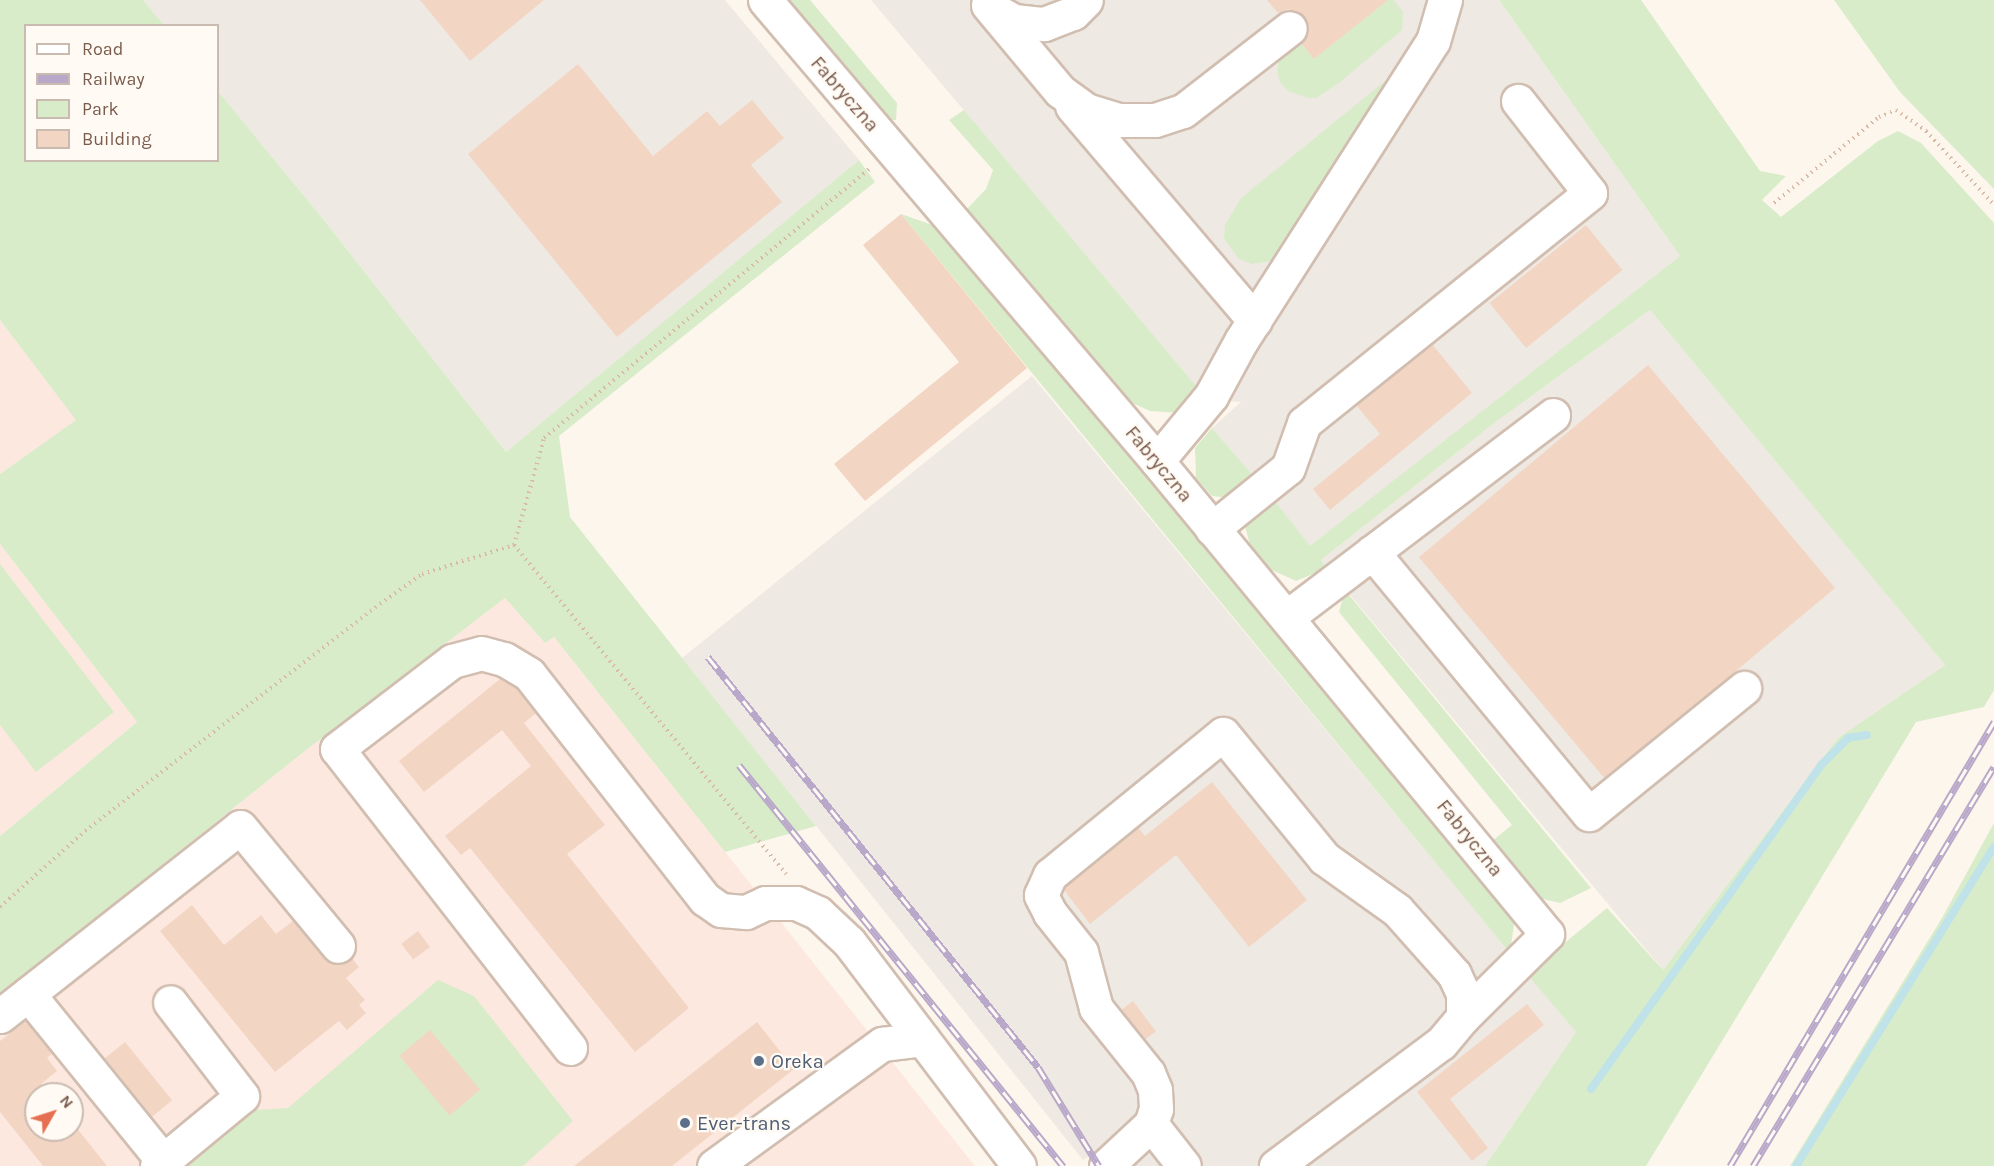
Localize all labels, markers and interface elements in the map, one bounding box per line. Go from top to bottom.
legend [24,24,219,162]
text: Road [82,38,123,60]
street label: Fabryczna [806,51,884,137]
text: Railway [82,68,145,90]
text: Park [82,98,119,120]
text: Building [82,128,152,150]
street label: Fabryczna [1120,421,1198,507]
street label: Fabryczna [1432,795,1508,881]
place label: Oreka [771,1049,824,1073]
marker: Oreka [752,1054,766,1068]
north arrow [24,1082,84,1142]
text: N [56,1091,78,1112]
place label: Ever-trans [697,1111,791,1135]
marker: Ever-trans [678,1116,692,1130]

